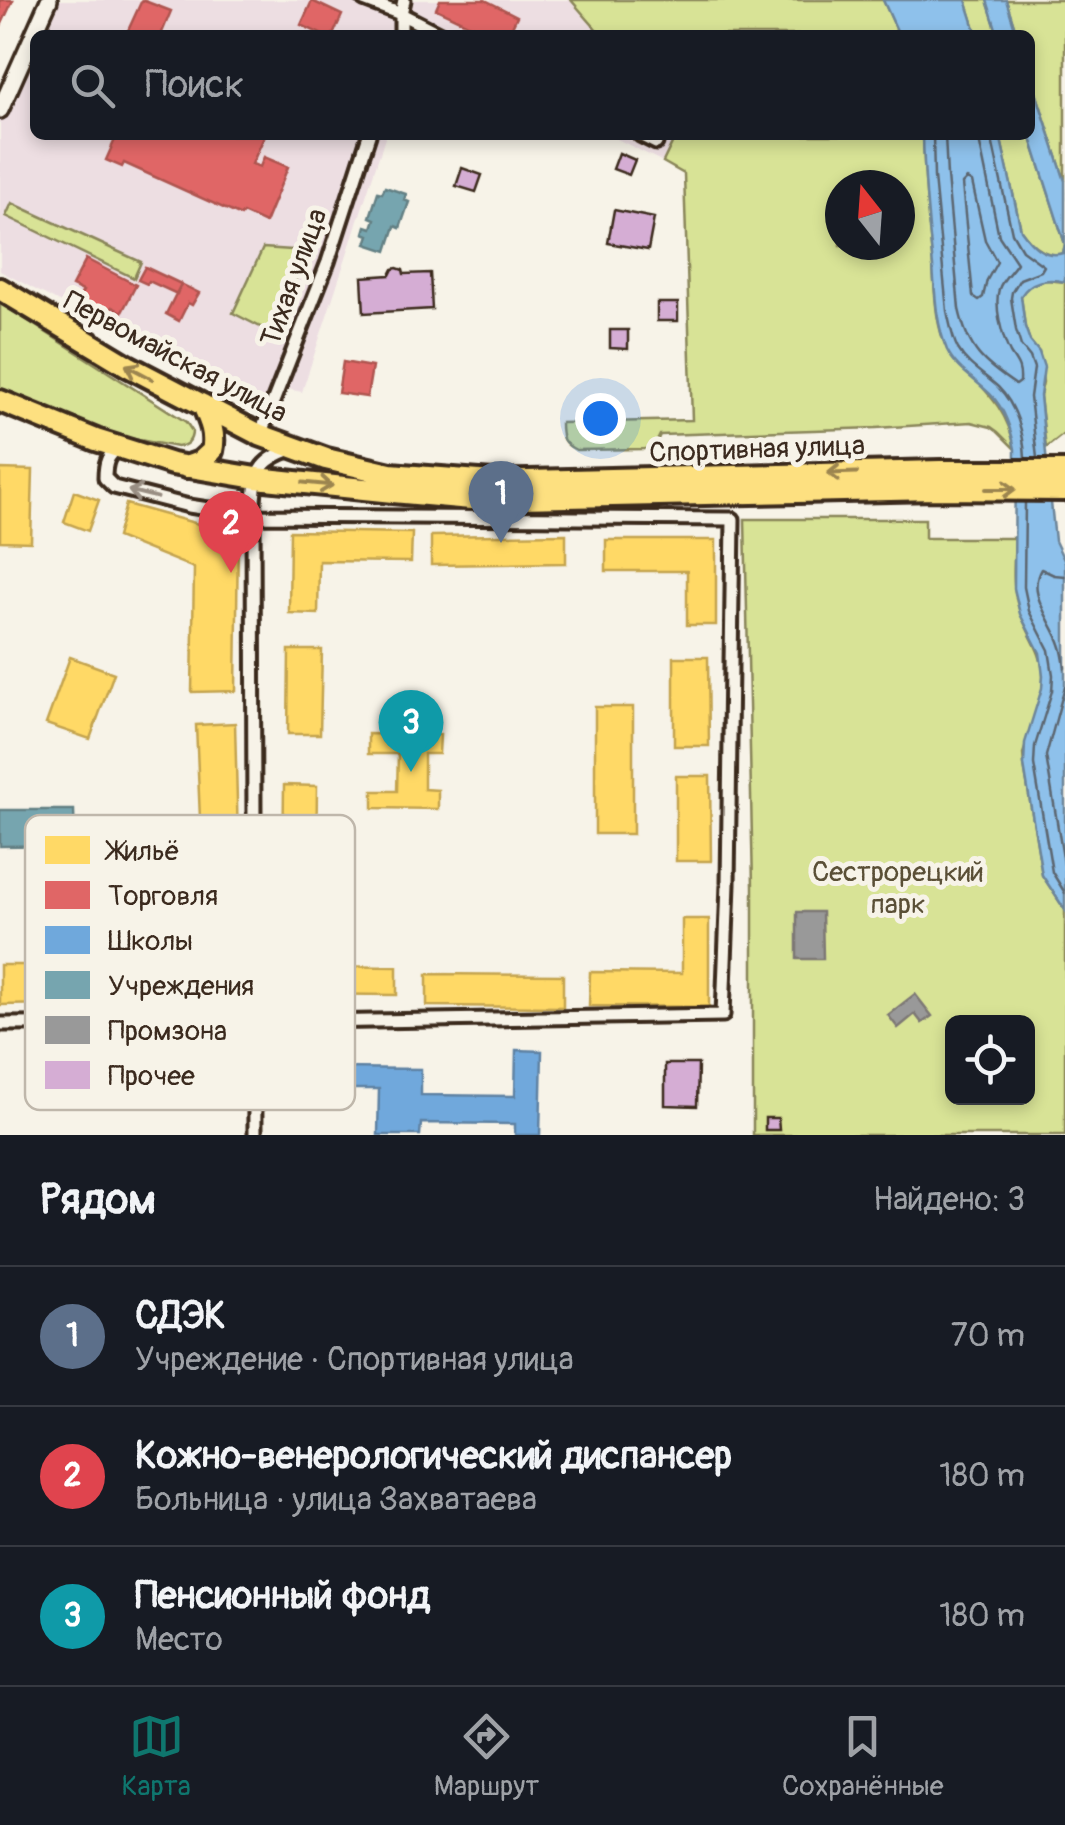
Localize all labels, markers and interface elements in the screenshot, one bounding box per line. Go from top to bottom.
search box [30,30,1035,140]
icon: search [65,58,120,113]
text: Поиск [145,61,244,109]
north arrow [825,170,915,260]
street label: Тихая улица [253,204,335,351]
street label: Первомайская улица [58,284,293,431]
one-way arrow [124,361,154,381]
your location [575,393,626,444]
street label: Спортивная улица [649,428,866,471]
pin: 1 [468,460,534,543]
one-way arrow [827,464,859,483]
one-way arrow [301,475,333,494]
one-way arrow [984,480,1016,498]
one-way arrow [128,484,159,503]
pin: 2 [198,490,264,573]
pin: 3 [378,690,444,772]
legend [25,815,355,1110]
text: Жильё [104,834,180,869]
park label: Сестрорецкий парк [812,855,984,922]
text: Торговля [108,879,218,914]
text: Школы [108,924,193,959]
text: Учреждения [108,969,254,1004]
text: Промзона [108,1014,227,1049]
map controls [945,1015,1035,1105]
button: locate [945,1015,1035,1105]
text: Прочее [108,1059,195,1094]
text: Рядом [40,1174,156,1226]
text: Найдено: 3 [873,1180,1025,1220]
text: СДЭК [135,1292,226,1340]
text: 1 [66,1316,79,1356]
text: 70 m [951,1316,1025,1356]
text: Учреждение · Спортивная улица [135,1340,574,1380]
text: Кожно-венерологический диспансер [135,1432,732,1480]
text: 2 [64,1456,81,1496]
text: 180 m [939,1456,1025,1496]
text: Больница · улица Захватаева [135,1480,537,1520]
text: Пенсионный фонд [135,1572,430,1620]
text: 3 [64,1596,81,1636]
text: 180 m [939,1596,1025,1636]
text: Место [135,1620,223,1660]
tab: Карта [121,1709,191,1804]
tab: Маршрут [434,1709,539,1804]
tab: Сохранённые [782,1709,944,1804]

